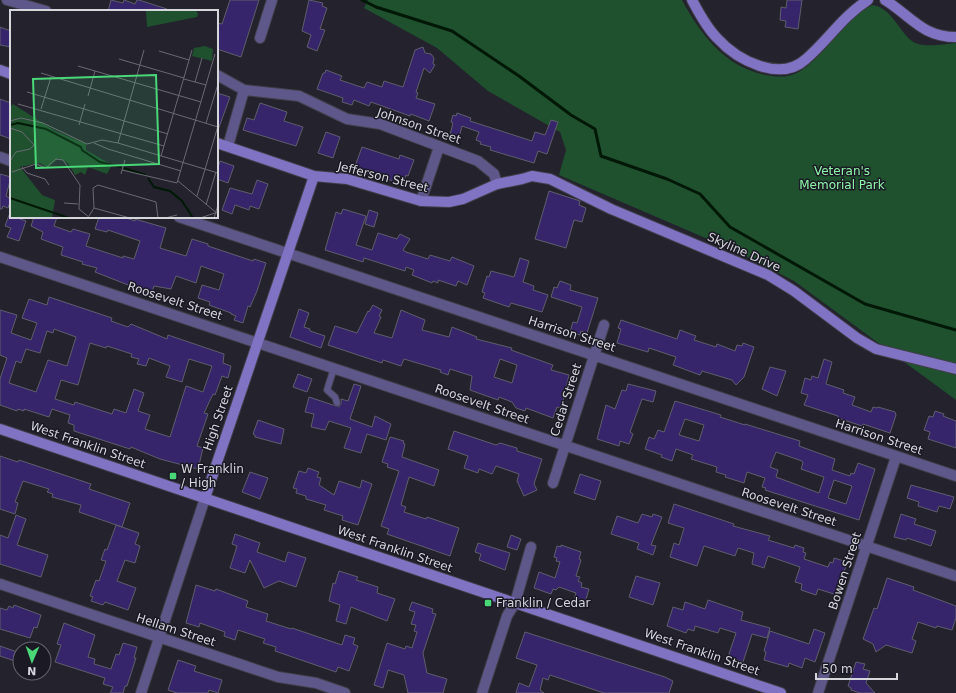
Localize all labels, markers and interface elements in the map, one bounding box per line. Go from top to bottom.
inset map [10,10,218,218]
street label: Johnson Street [374,105,463,147]
street label: Jefferson Street [335,159,430,195]
park label: Veteran's Memorial Park [799,164,885,192]
street label: Skyline Drive [705,230,783,274]
street label: Roosevelt Street [126,279,224,323]
street label: Harrison Street [527,313,618,355]
street label: Cedar Street [548,361,584,438]
street label: Roosevelt Street [433,381,531,427]
street label: High Street [200,383,236,452]
street label: Harrison Street [834,416,925,458]
street label: West Franklin Street [29,419,148,471]
place label: W Franklin / High [181,462,244,490]
marker: W Franklin / High [168,471,178,481]
street label: Roosevelt Street [740,485,838,529]
street label: West Franklin Street [336,523,455,575]
street label: Bowen Street [826,530,864,612]
place label: Franklin / Cedar [496,596,591,610]
marker: Franklin / Cedar [483,598,493,608]
street label: Hellam Street [135,611,218,649]
street label: West Franklin Street [643,626,762,678]
north arrow [12,641,52,681]
scale bar [816,655,897,681]
text: 50 m [822,662,853,676]
text: N [27,664,37,677]

